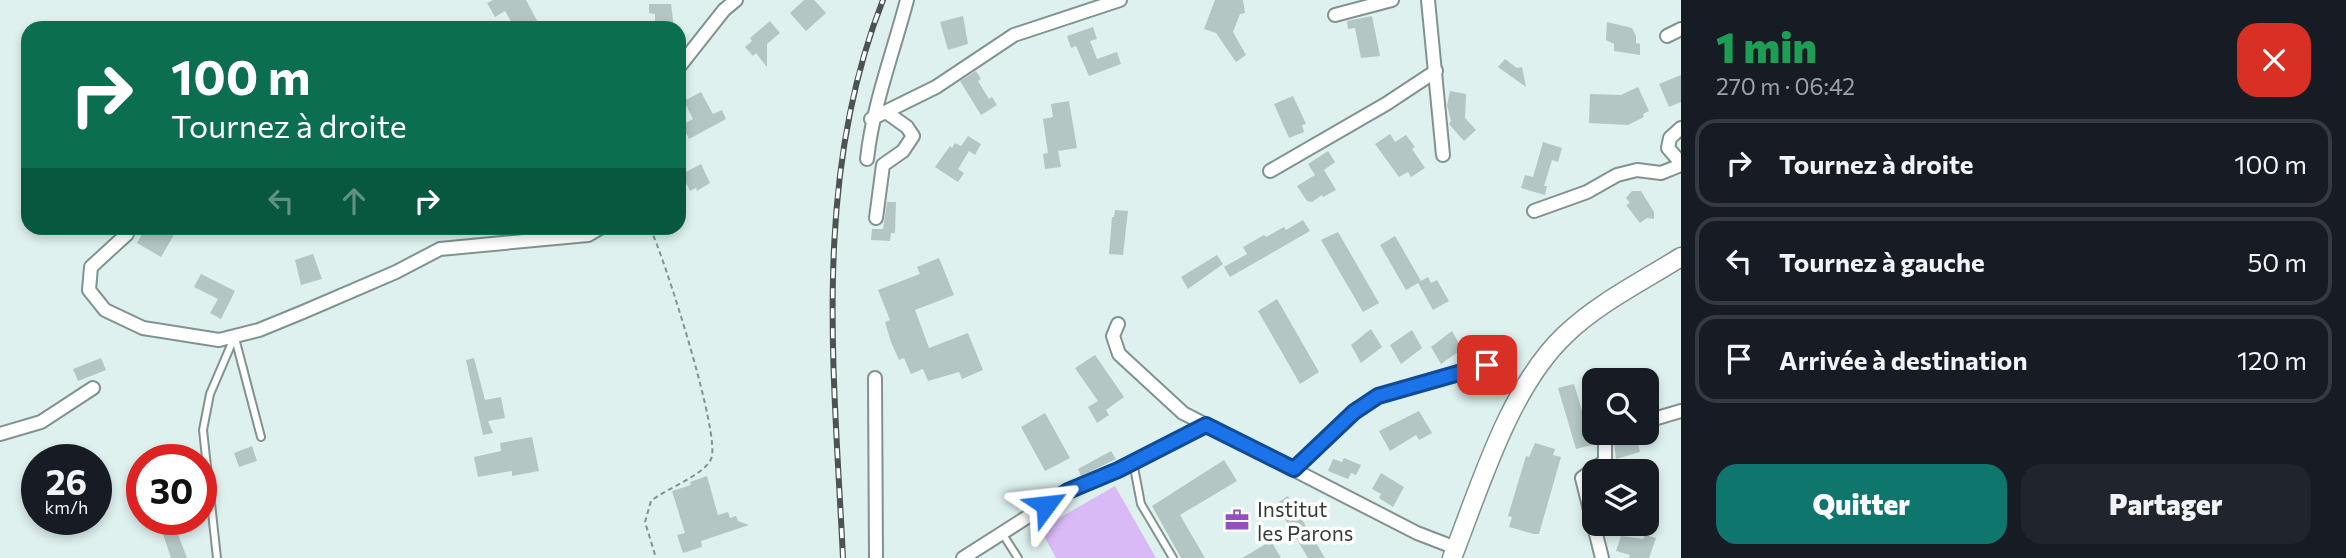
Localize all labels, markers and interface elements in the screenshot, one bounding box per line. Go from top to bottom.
text: 1 min [1716,20,1817,72]
button: close [2237,23,2311,97]
text: 100 m [171,45,310,105]
icon: right [56,49,147,140]
text: 270 m · 06:42 [1716,72,1855,100]
text: Tournez à droite [171,105,407,145]
icon: right [1720,144,1758,182]
text: Tournez à droite [1779,148,1974,179]
text: 100 m [2234,148,2307,179]
icon: left [262,182,300,220]
icon: ahead [335,182,373,220]
icon: right [408,182,446,220]
icon: left [1720,242,1758,280]
text: Tournez à gauche [1779,246,1985,277]
text: 50 m [2247,246,2307,277]
pin [1457,335,1517,395]
icon: arrive [1720,340,1758,378]
text: Arrivée à destination [1779,344,2027,375]
text: 120 m [2237,344,2307,375]
icon: arrive [1468,346,1506,384]
map controls [1582,368,1659,536]
button: search [1582,368,1659,445]
speed limit sign: 30 [126,444,217,535]
text: 26 [46,459,87,502]
button: layers [1582,459,1659,536]
button: Quitter [1716,464,2007,544]
button: Partager [2021,464,2311,544]
position arrow [1009,468,1083,542]
text: km/h [45,496,88,518]
place label: Institut les Parons [1257,496,1353,545]
office icon: Institut les Parons [1223,506,1251,534]

